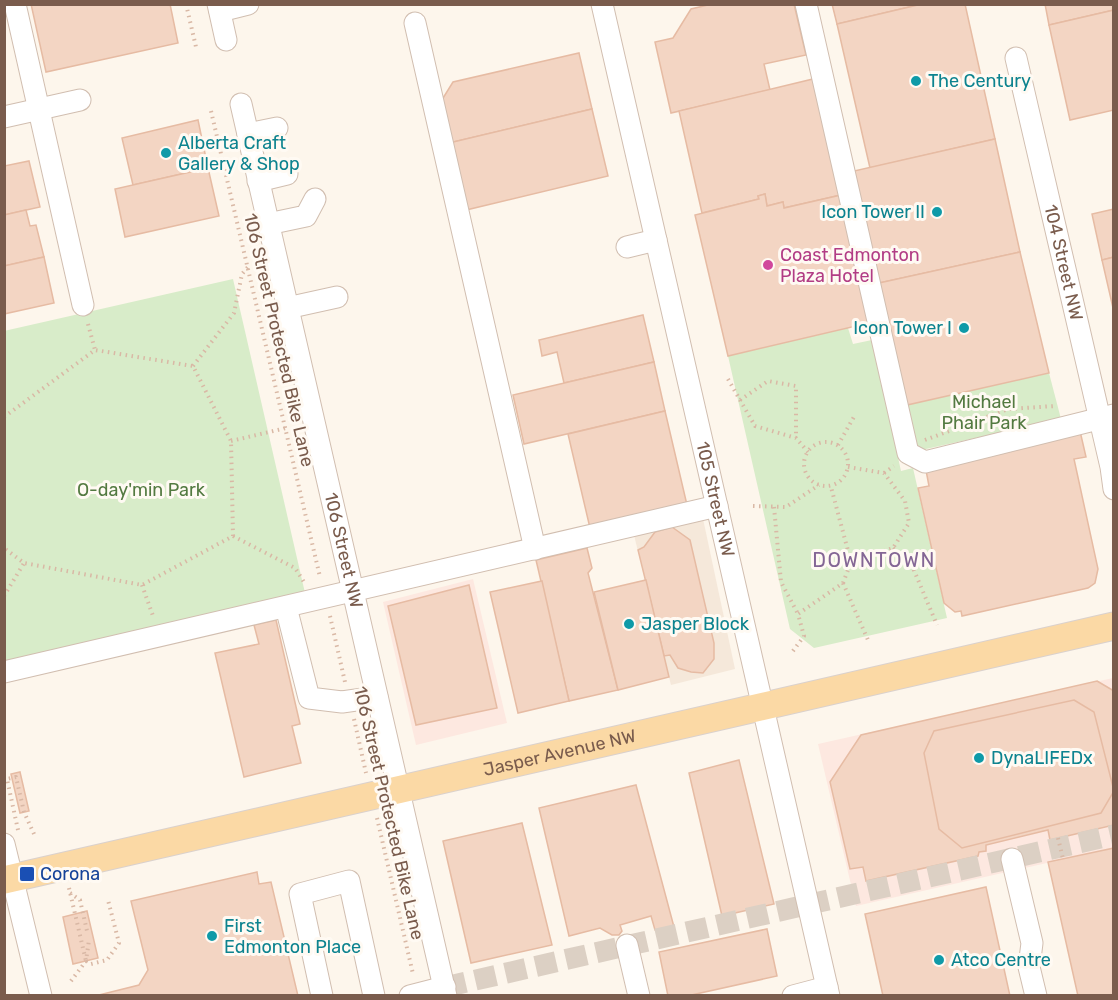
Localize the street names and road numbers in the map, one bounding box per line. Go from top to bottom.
street label: 104 Street NW [1039,202,1088,323]
street label: 106 Street Protected Bike Lane [239,211,319,469]
street label: 105 Street NW [691,439,739,559]
street label: 106 Street NW [320,490,368,610]
street label: 106 Street Protected Bike Lane [349,684,429,942]
street label: Jasper Avenue NW [481,725,638,781]

